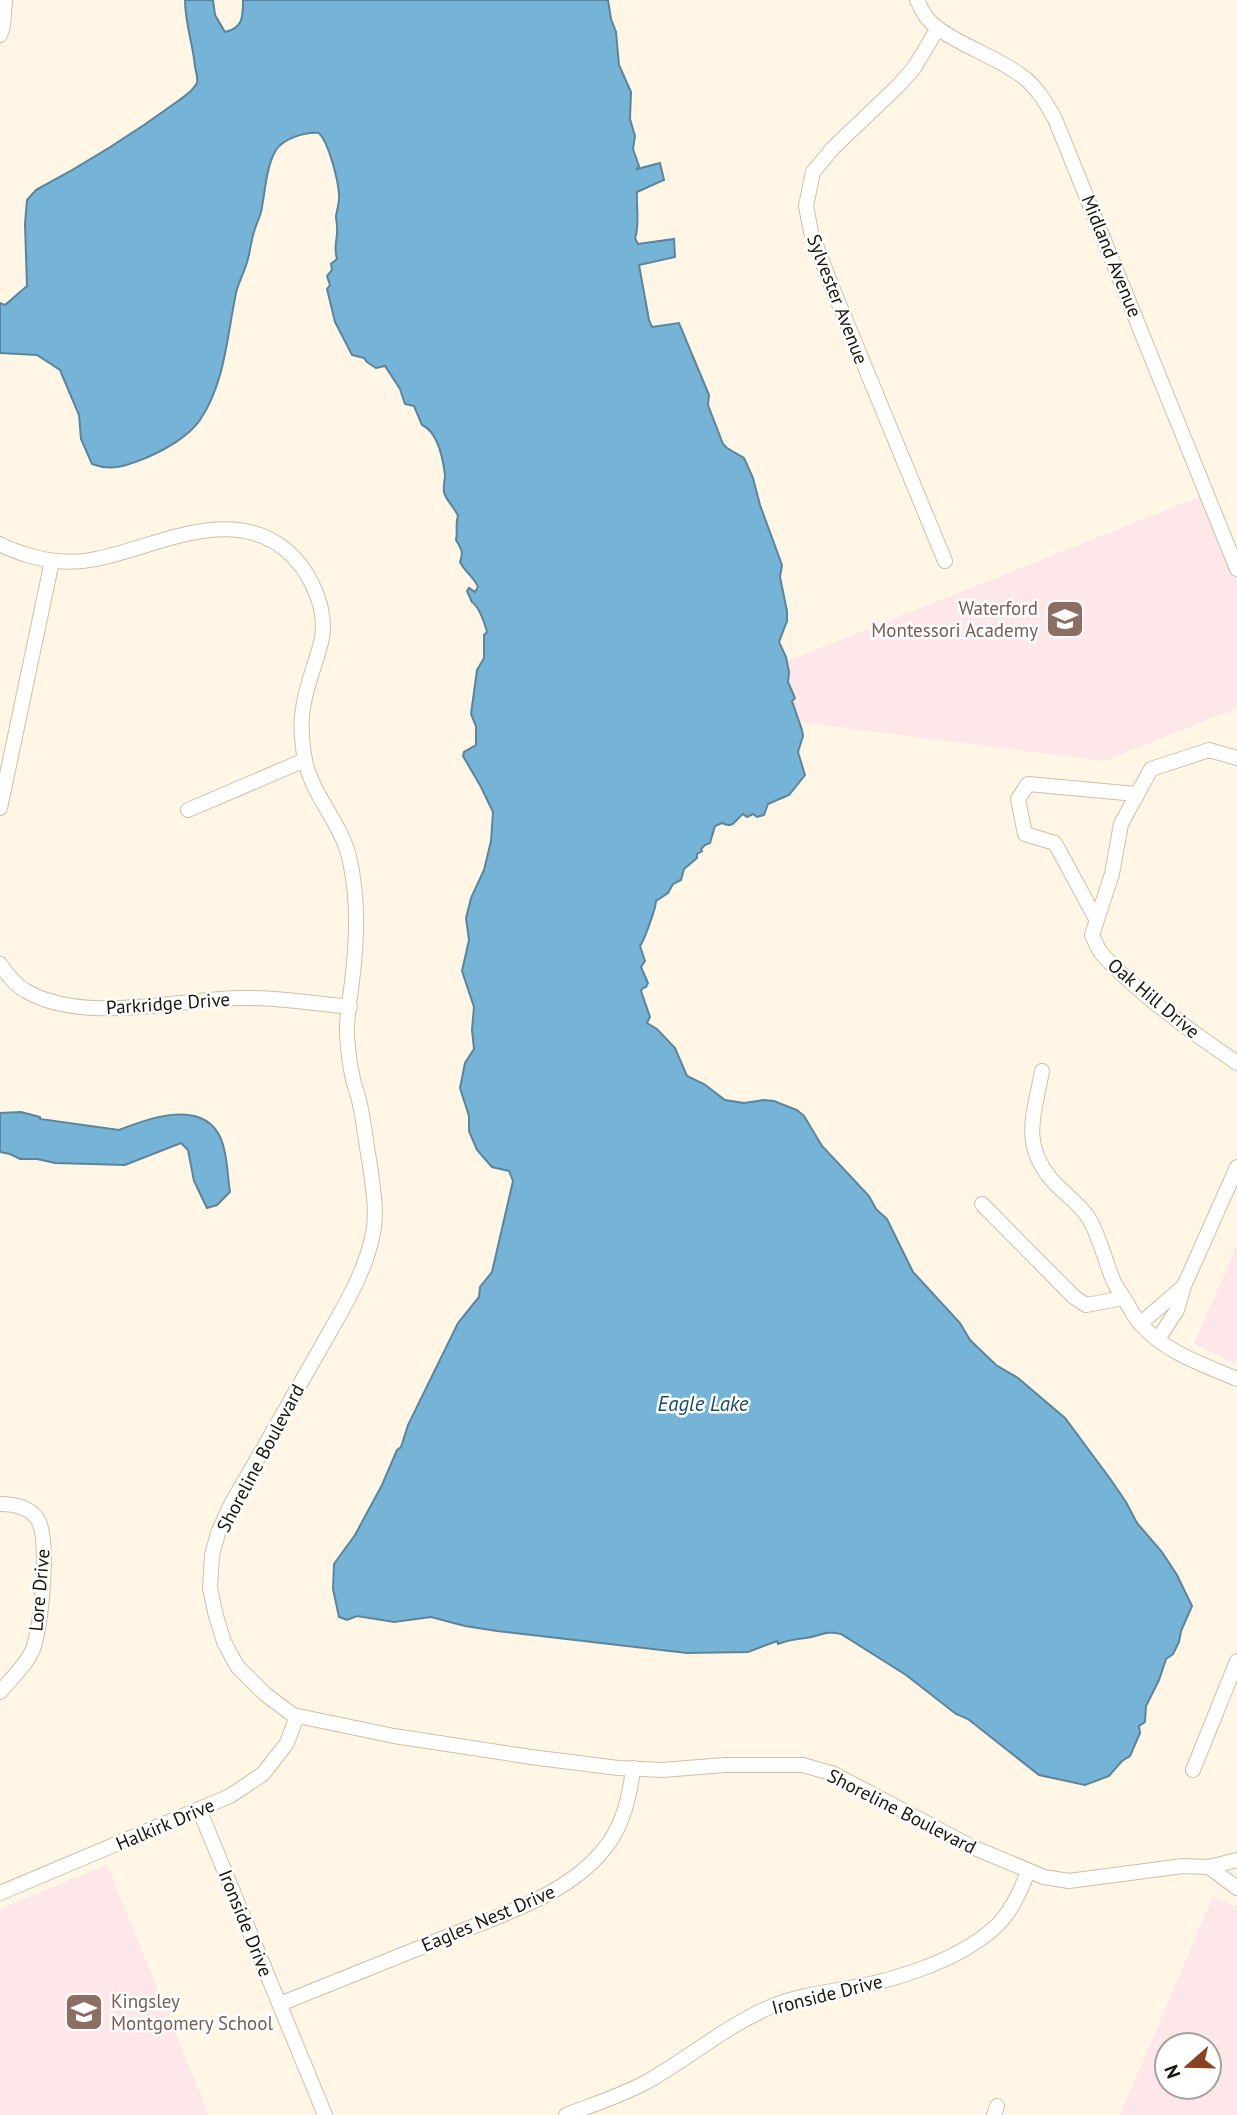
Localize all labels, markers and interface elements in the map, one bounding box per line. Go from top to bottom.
street label: Midland Avenue [1077,191,1147,321]
street label: Sylvester Avenue [802,231,874,367]
place label: Waterford Montessori Academy [871,596,1038,642]
school or university icon: Waterford Montessori Academy [1044,598,1086,640]
street label: Oak Hill Drive [1103,953,1205,1043]
street label: Parkridge Drive [105,987,231,1019]
street label: Shoreline Boulevard [211,1380,309,1536]
water label: Eagle Lake [657,1390,749,1417]
street label: Lore Drive [23,1548,55,1632]
street label: Shoreline Boulevard [823,1763,981,1859]
street label: Halkirk Drive [112,1793,218,1855]
street label: Ironside Drive [214,1866,278,1980]
street label: Eagles Nest Drive [418,1879,558,1957]
street label: Ironside Drive [769,1969,885,2019]
place label: Kingsley Montgomery School [111,1989,273,2035]
school or university icon: Kingsley Montgomery School [63,1991,105,2033]
north arrow [1153,2031,1223,2101]
text: N [1159,2062,1185,2082]

